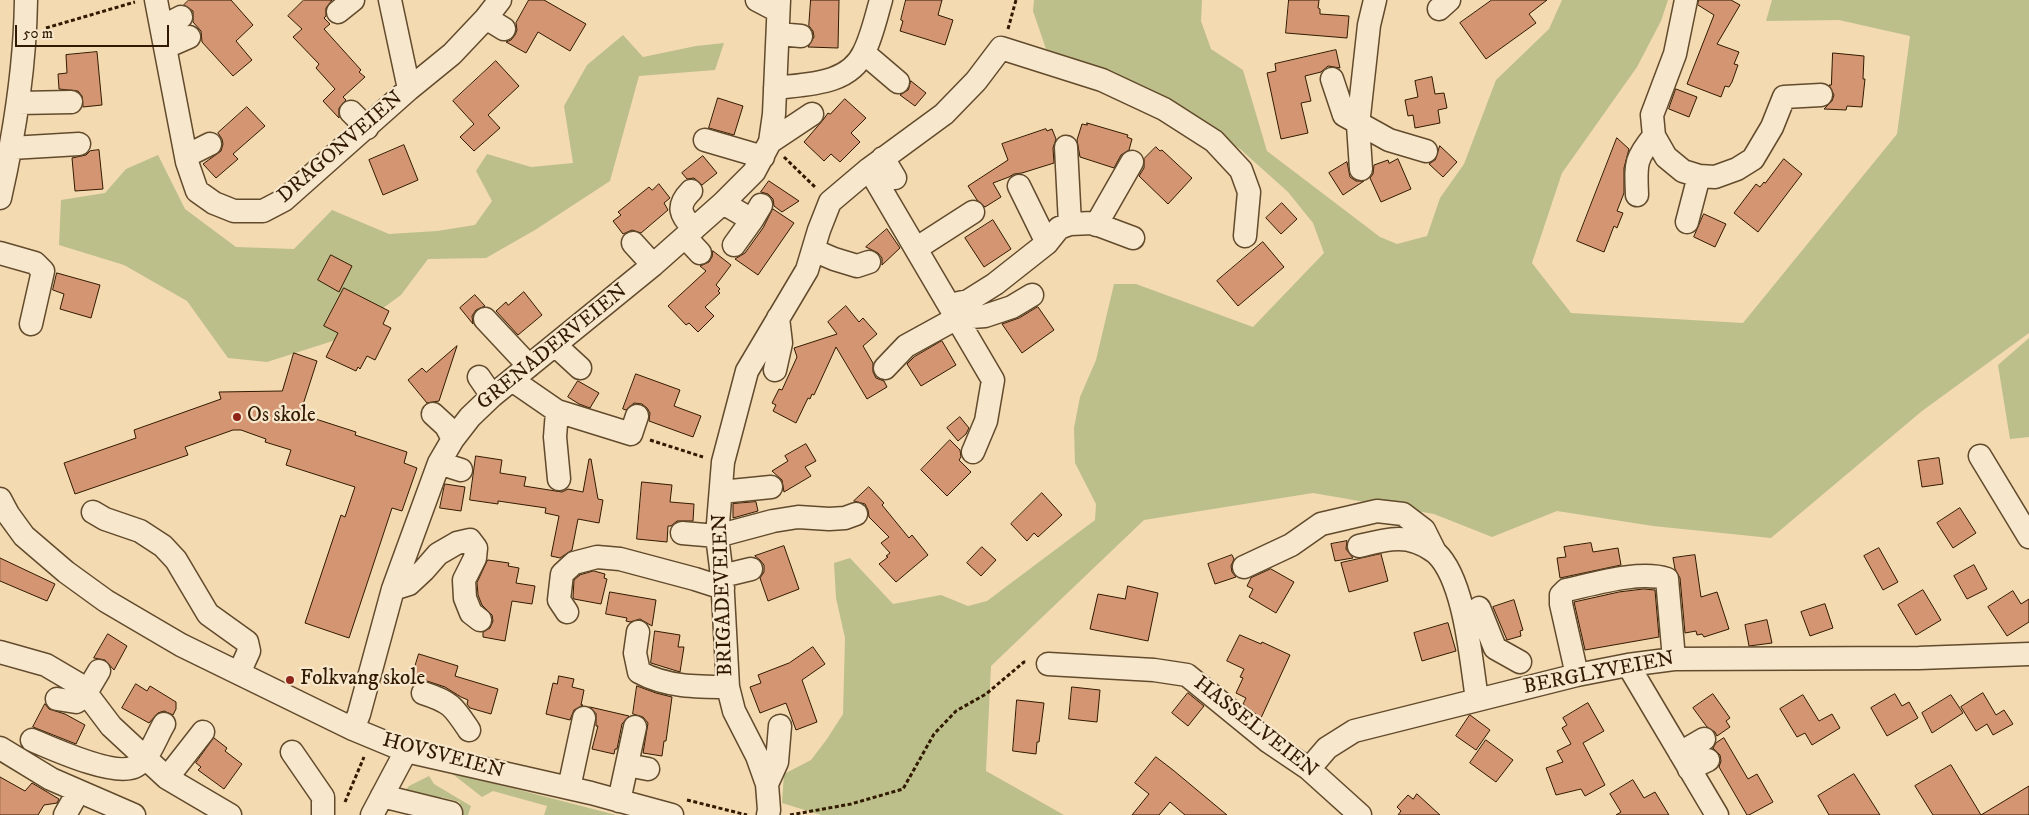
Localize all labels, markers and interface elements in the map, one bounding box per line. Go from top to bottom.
scale bar [18,15,171,47]
text: 50 m [23,24,53,43]
street label: DRAGONVEIEN [273,87,409,209]
street label: GRENADERVEIEN [473,280,633,416]
place label: Os skole [247,404,316,430]
marker: Os skole [231,411,243,423]
street label: BRIGADEVEIEN [709,513,739,677]
street label: BERGLYVEIEN [1521,647,1677,701]
place label: Folkvang skole [300,667,425,693]
street label: HASSELVEIEN [1188,672,1322,784]
marker: Folkvang skole [284,674,296,686]
street label: HOVSVEIEN [379,729,507,785]

